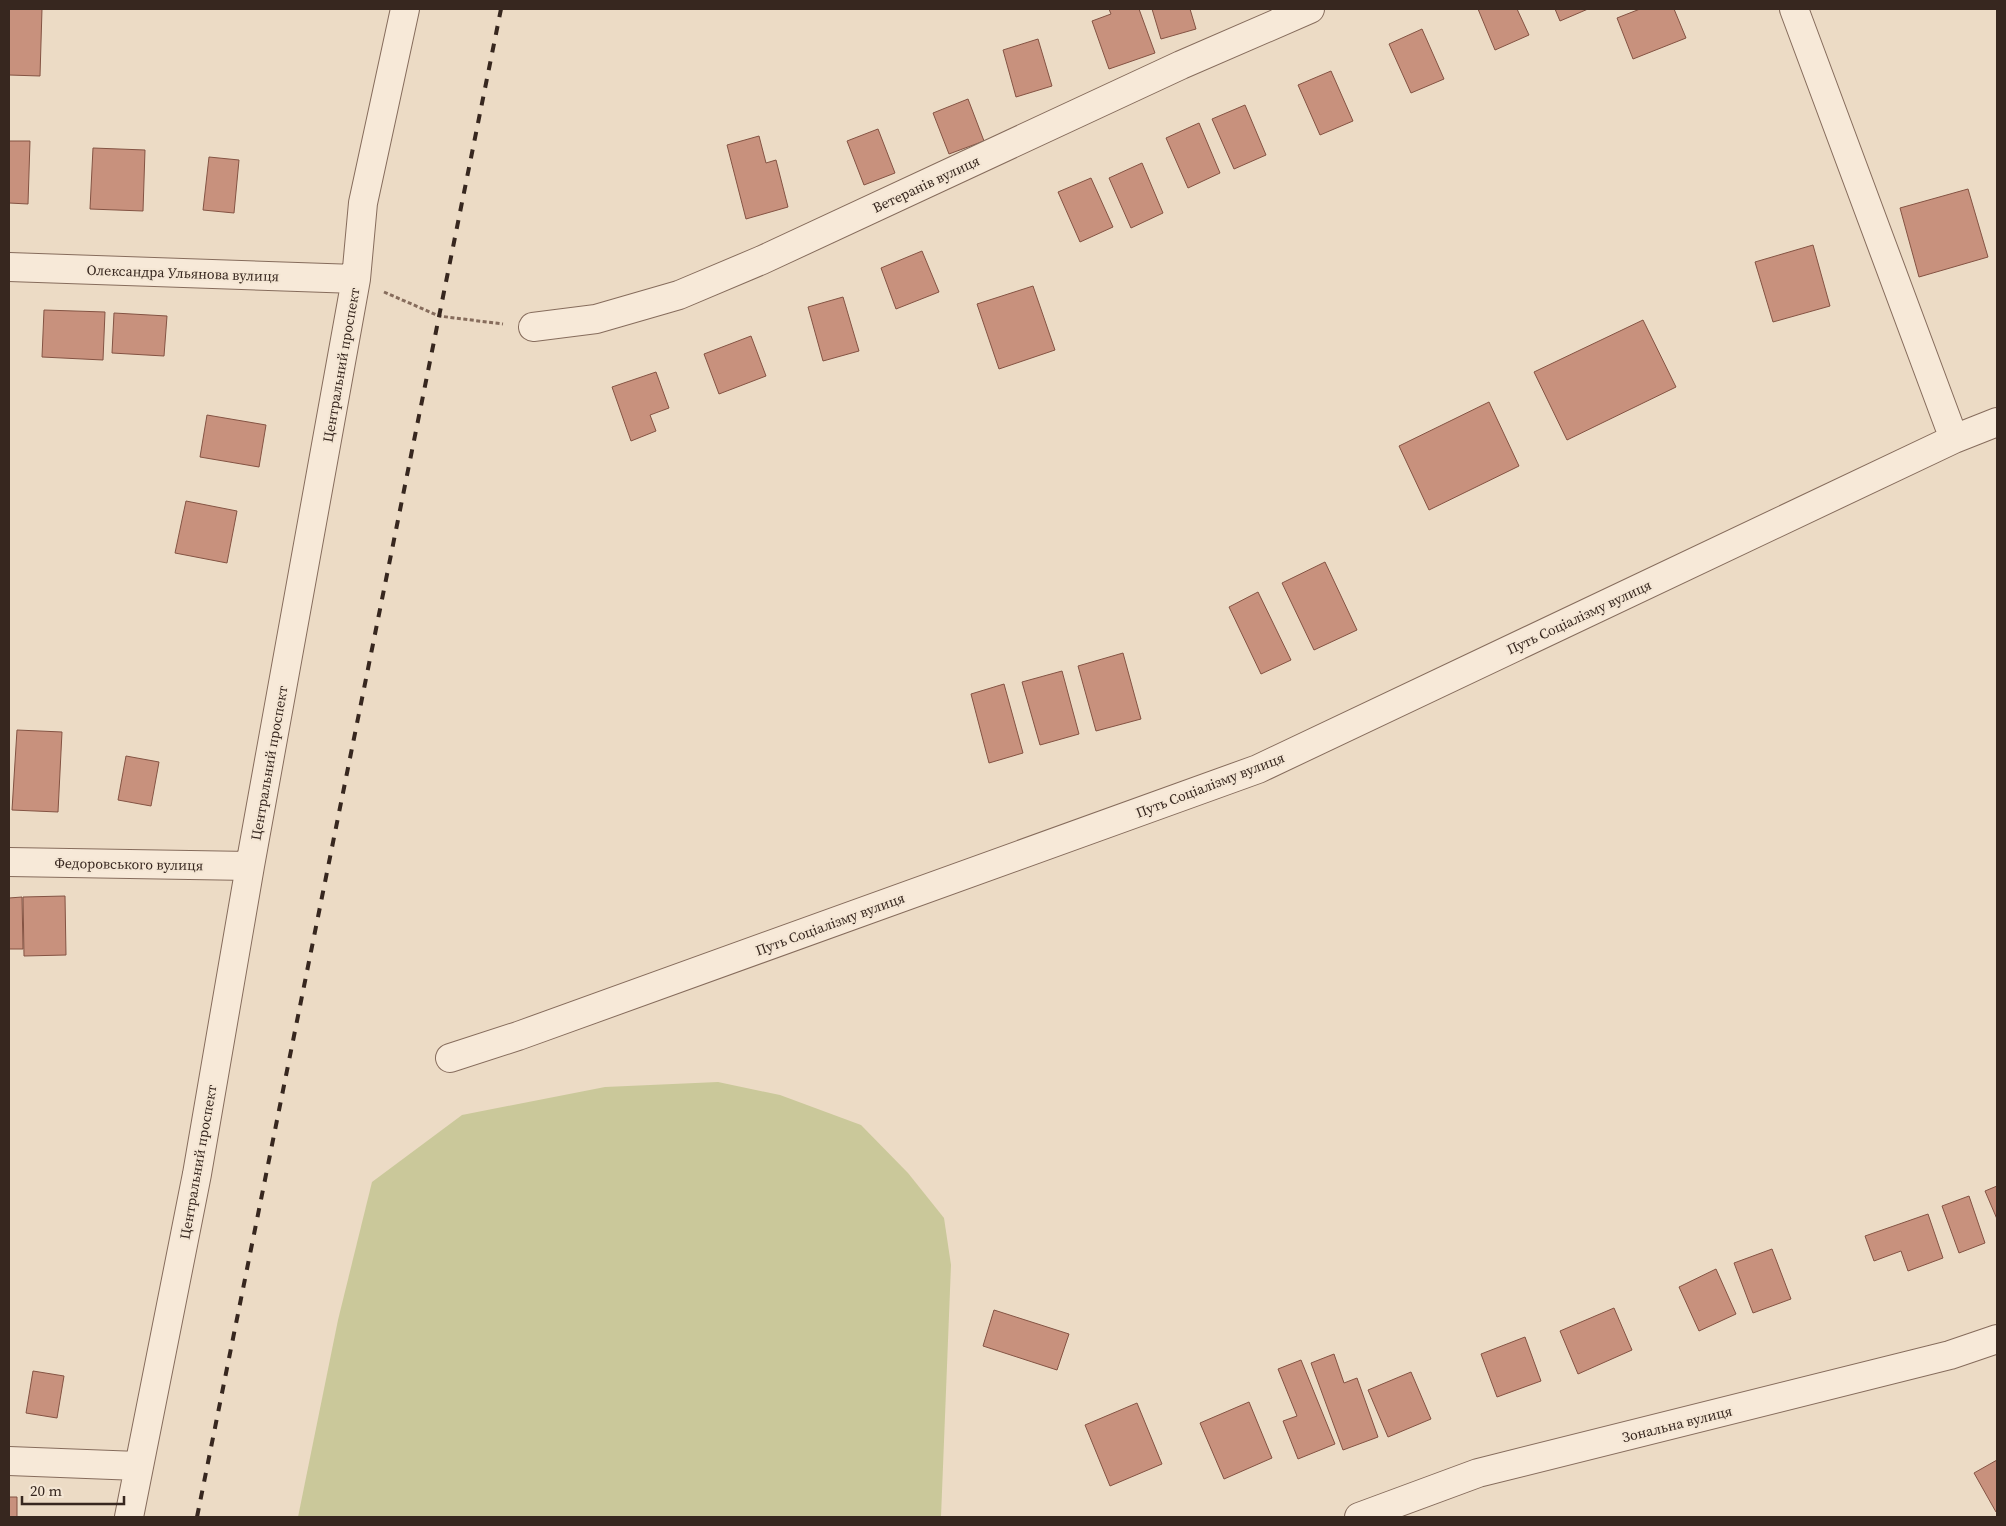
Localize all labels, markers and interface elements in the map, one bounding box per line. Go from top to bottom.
street label: Ветеранів вулиця [869,150,983,218]
street label: Олександра Ульянова вулиця [86,260,280,286]
street label: Центральний проспект [318,286,365,444]
street label: Путь Соціалізму вулиця [1503,575,1655,659]
street label: Центральний проспект [246,684,293,842]
street label: Путь Соціалізму вулиця [1133,747,1287,823]
street label: Федоровського вулиця [54,853,204,875]
street label: Путь Соціалізму вулиця [753,888,907,960]
street label: Центральний проспект [175,1083,222,1241]
street label: Зональна вулиця [1620,1401,1734,1447]
scale bar [22,1474,125,1506]
text: 20 m [30,1480,62,1501]

